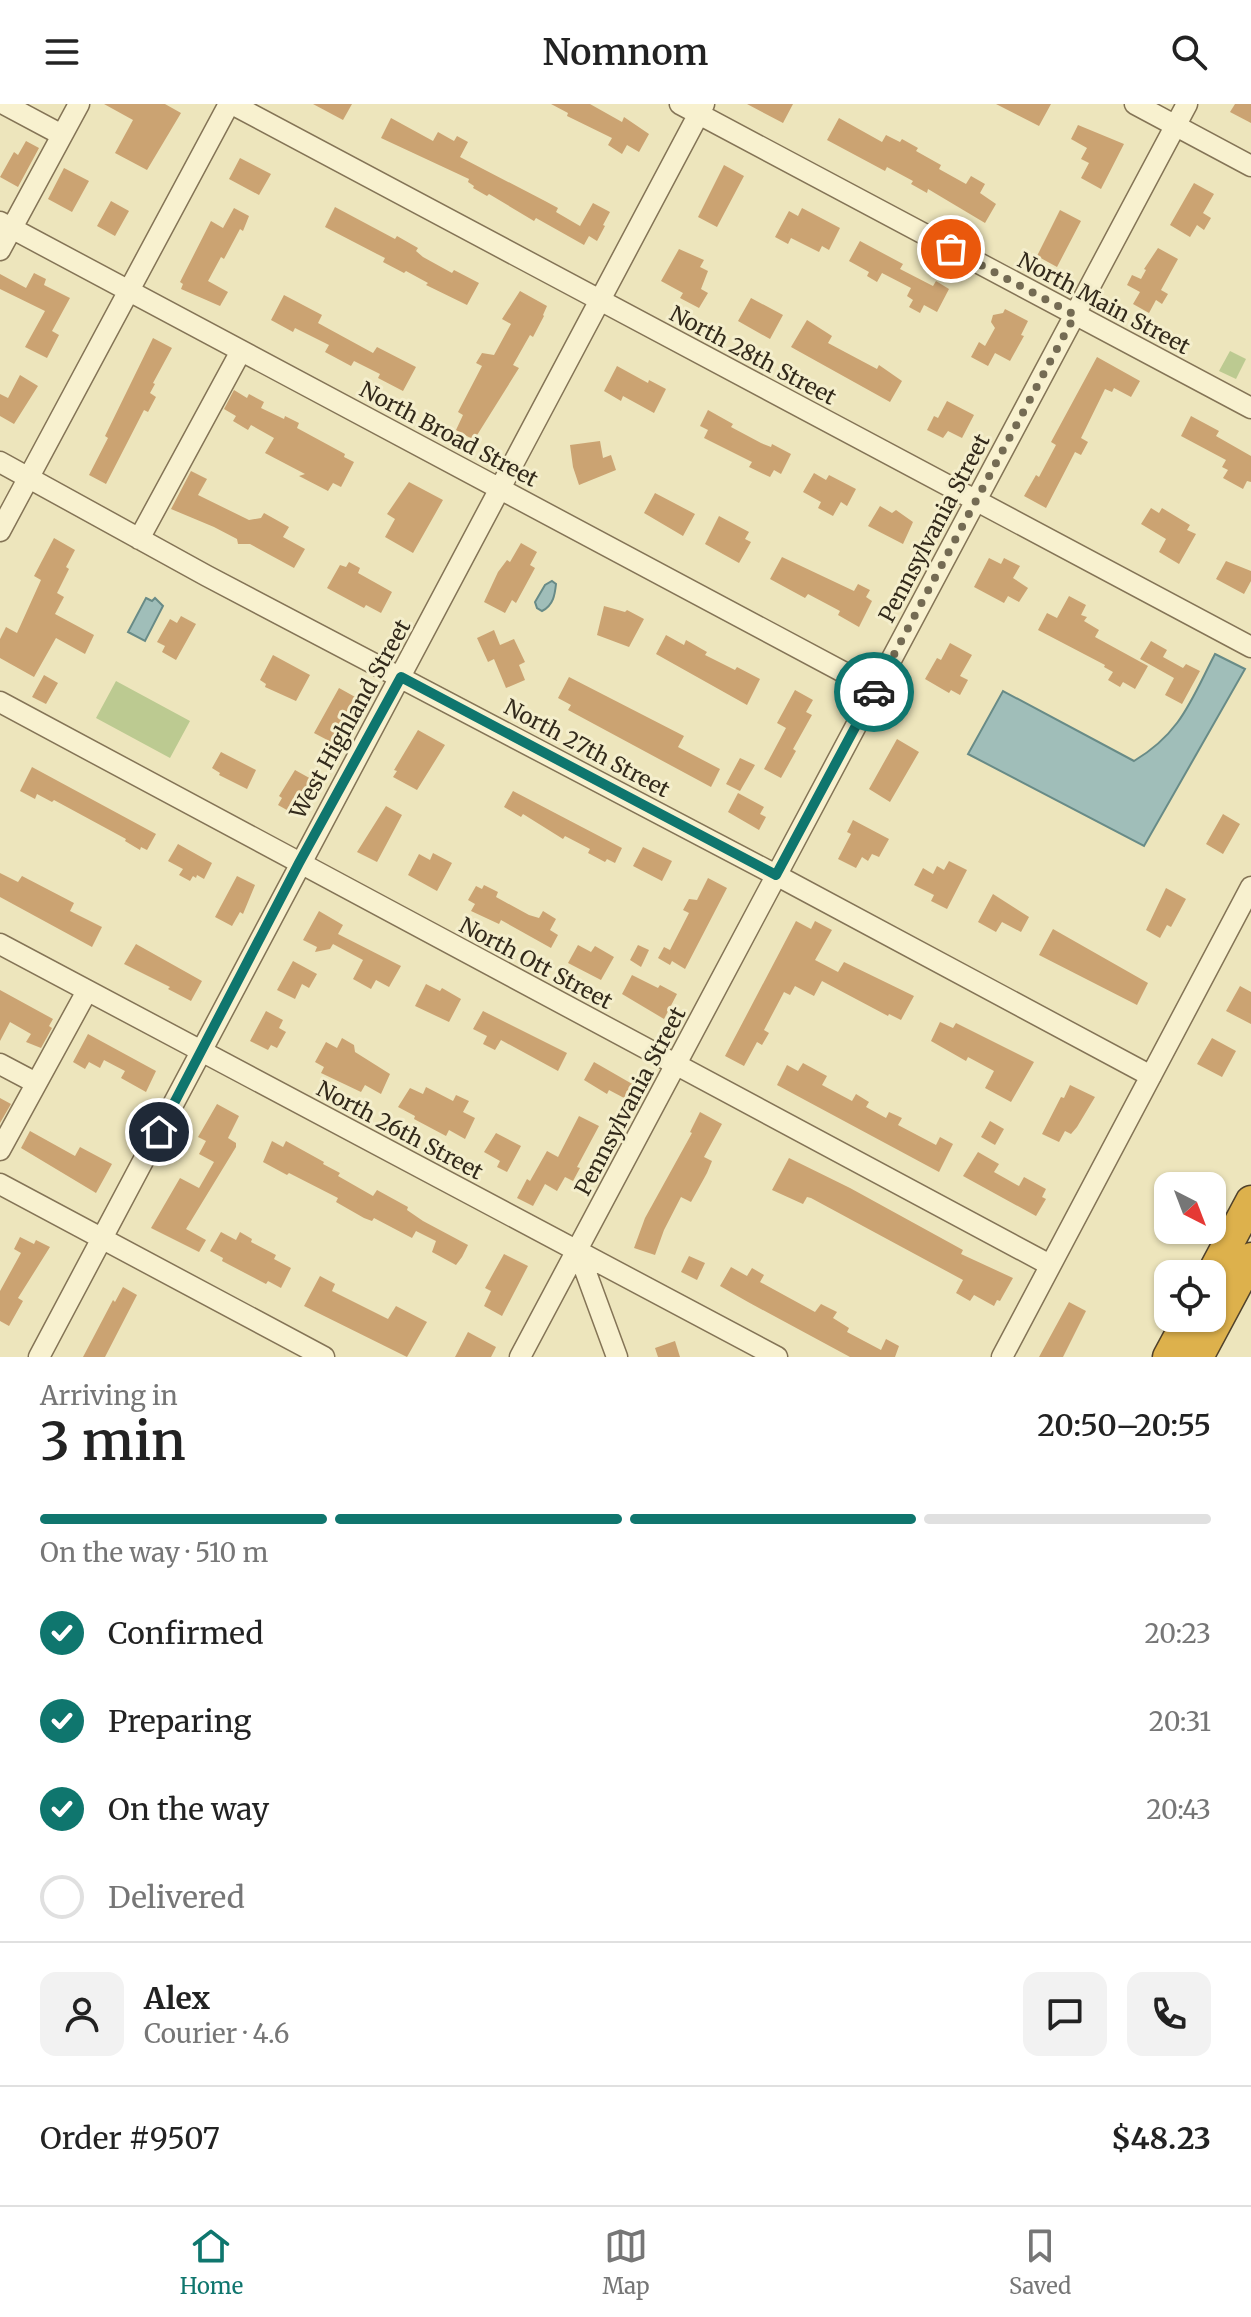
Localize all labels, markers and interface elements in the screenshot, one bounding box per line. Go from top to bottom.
icon: menu [40,30,84,74]
text: Nomnom [542,30,709,75]
icon: search [1167,30,1211,74]
pin [917,215,985,283]
icon: bag [929,227,973,271]
street label: North Main Street [1013,246,1195,360]
street label: North 28th Street [665,299,841,411]
street label: North Broad Street [355,375,543,493]
street label: Pennsylvania Street [872,429,996,627]
street label: West Highland Street [283,614,417,825]
courier [834,652,914,732]
icon: car [852,670,896,714]
street label: North 27th Street [499,693,675,804]
street label: North Ott Street [455,911,618,1015]
street label: Pennsylvania Street [568,1002,692,1200]
street label: North 26th Street [312,1074,488,1186]
pin [125,1098,193,1166]
icon: home [137,1110,181,1154]
north arrow [1154,1172,1226,1244]
map controls [1154,1172,1226,1332]
button: locate [1154,1260,1226,1332]
text: Arriving in [40,1379,178,1412]
text: 20:50–20:55 [1037,1406,1211,1444]
text: 3 min [40,1409,186,1474]
text: On the way · 510 m [40,1536,268,1569]
icon: check [40,1611,84,1655]
text: Confirmed [108,1614,263,1652]
text: 20:23 [1144,1617,1211,1650]
icon: check [40,1699,84,1743]
text: Preparing [108,1702,251,1740]
text: 20:31 [1149,1705,1211,1738]
icon: check [40,1787,84,1831]
text: On the way [108,1790,269,1828]
text: 20:43 [1146,1793,1211,1826]
text: Delivered [108,1878,245,1916]
button: person [40,1972,124,2056]
button: chat [1023,1972,1107,2056]
button: phone [1127,1972,1211,2056]
text: Alex [144,1979,210,2017]
text: Courier · 4.6 [144,2017,290,2050]
text: Order #9507 [40,2119,220,2157]
text: $48.23 [1111,2119,1211,2157]
tab: Home [180,2224,243,2300]
tab: Map [603,2224,649,2300]
tab: Saved [1009,2224,1071,2300]

